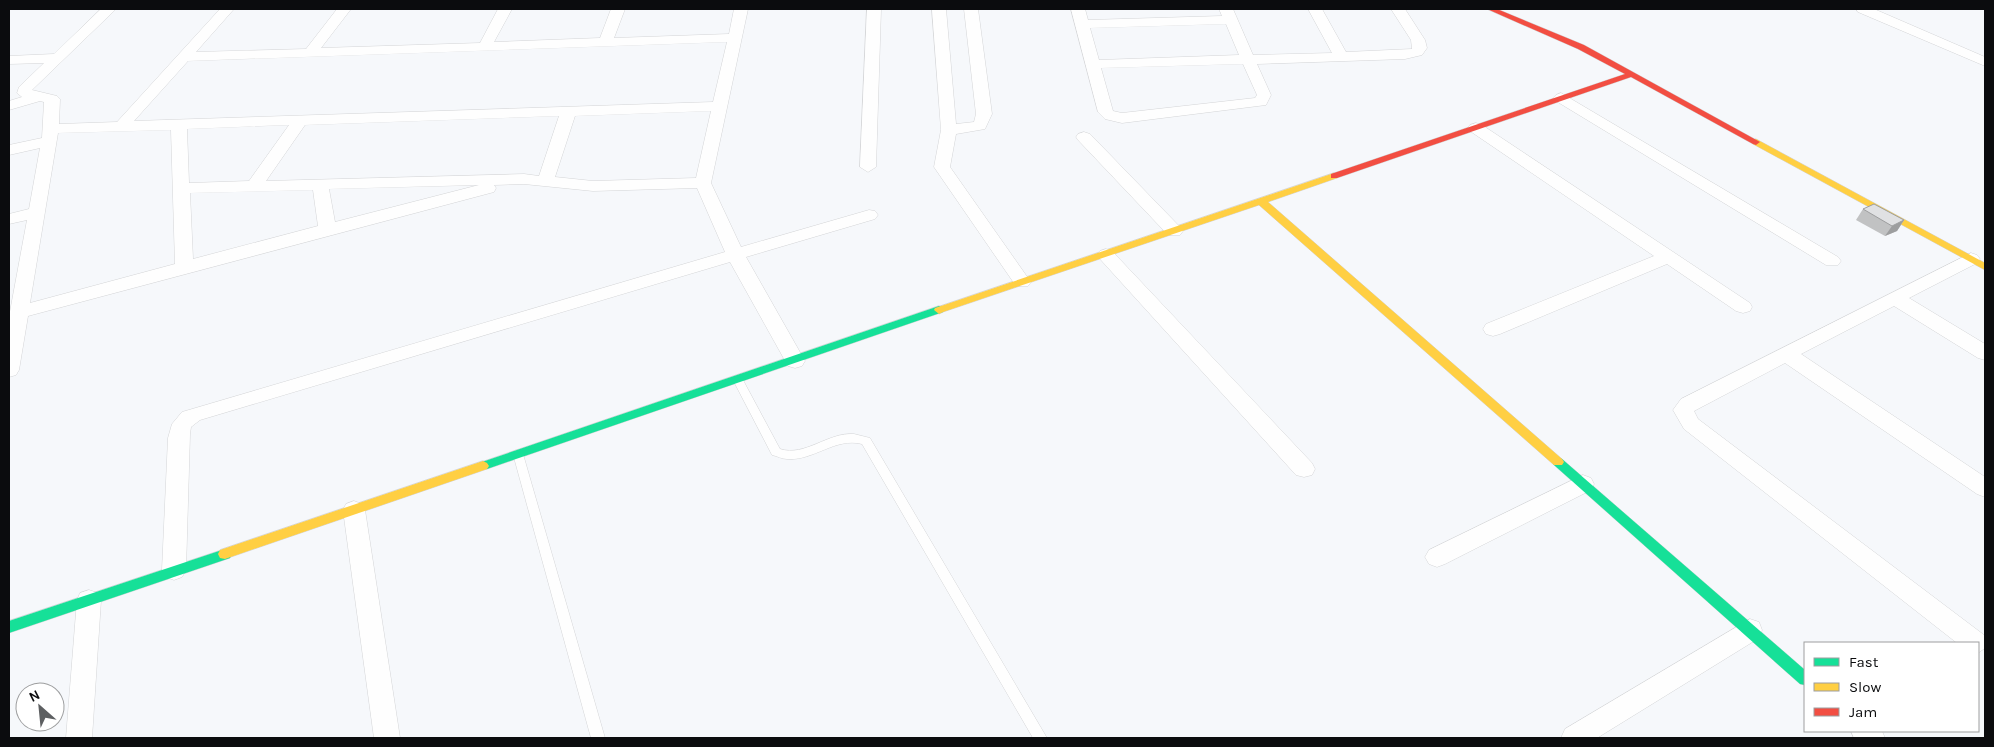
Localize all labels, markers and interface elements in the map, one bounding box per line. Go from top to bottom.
legend [1804,642,1979,732]
text: Fast [1849,653,1879,671]
text: Slow [1849,678,1881,696]
north arrow [15,682,65,732]
text: N [26,686,43,706]
text: Jam [1849,703,1877,721]

